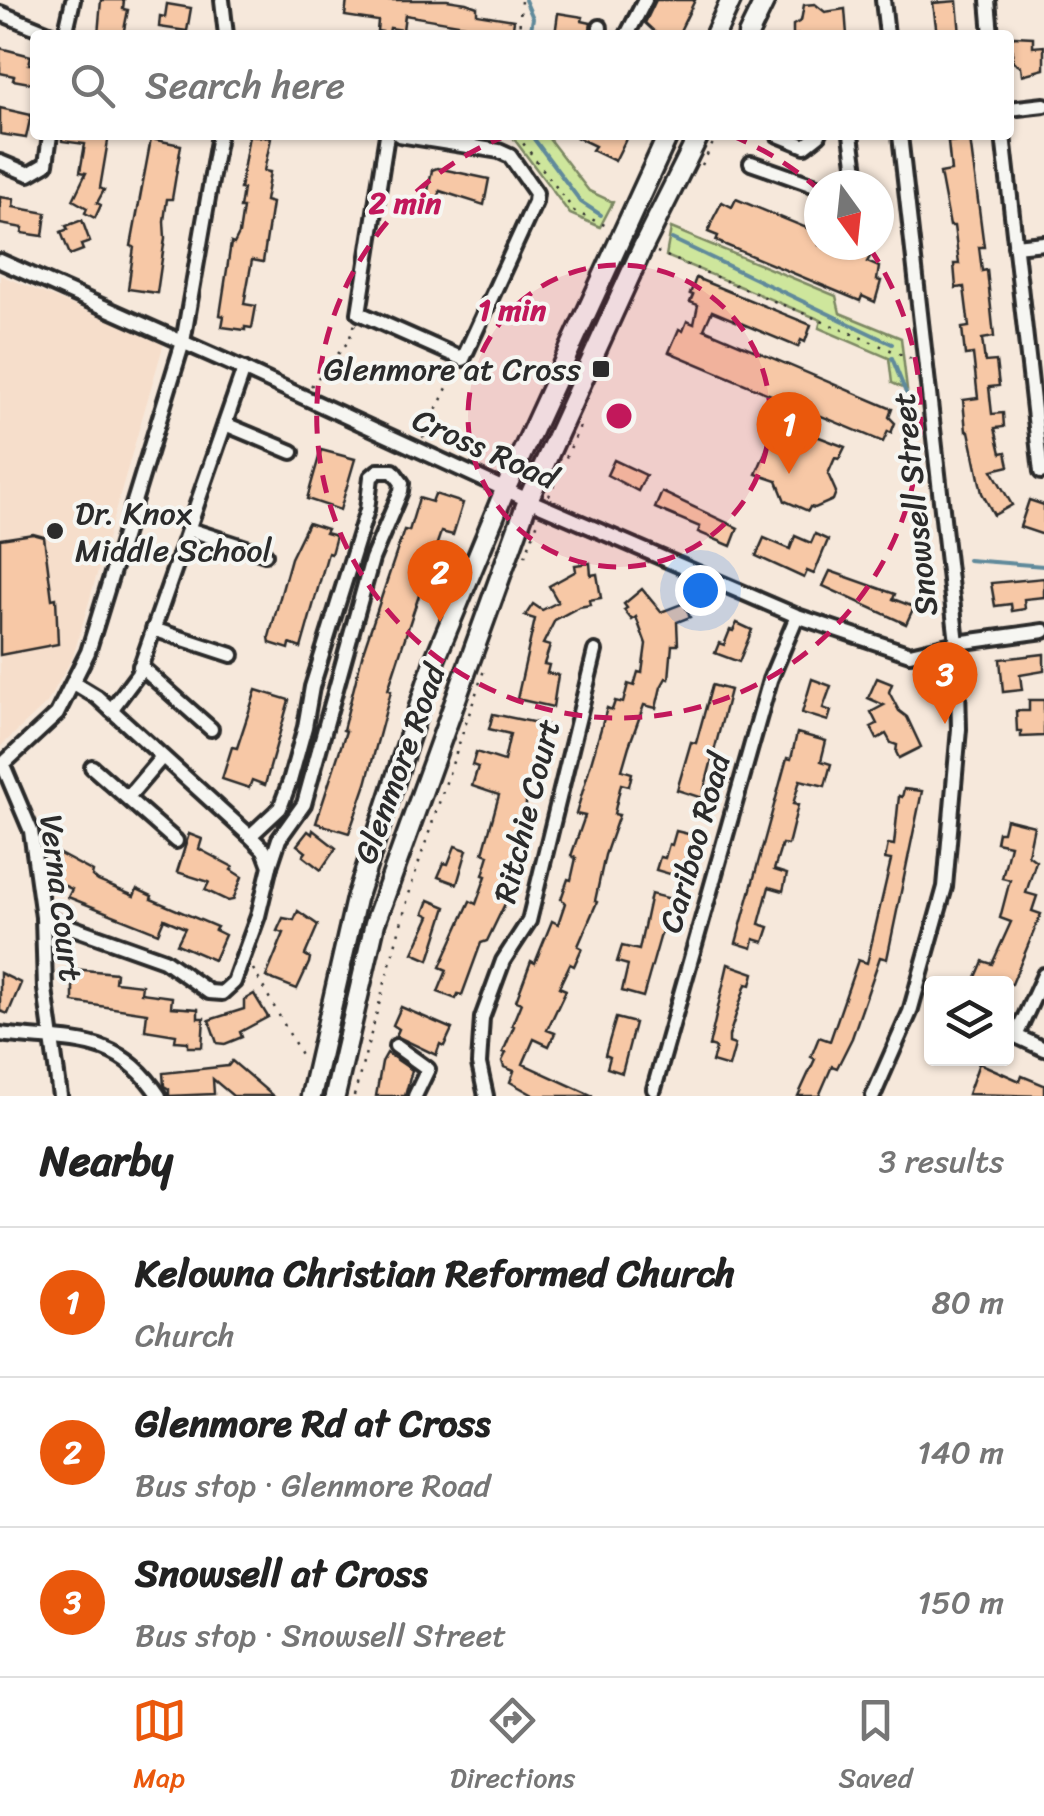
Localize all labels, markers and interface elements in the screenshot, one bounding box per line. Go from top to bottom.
search box [30,30,1014,140]
text: Search here [145,52,345,119]
icon: search [65,58,120,113]
north arrow [804,170,894,260]
text: 2 min [369,176,442,230]
text: 1 min [478,283,547,337]
place label: Glenmore at Cross [323,341,581,398]
marker: Glenmore at Cross [590,358,612,380]
street label: Snowsell Street [875,389,955,619]
street label: Cross Road [403,392,569,507]
pin: 1 [756,392,822,474]
centre of rings [601,398,637,434]
place label: Dr. Knox Middle School [75,485,272,579]
marker: Dr. Knox Middle School [44,520,66,542]
pin: 2 [408,540,472,622]
your location [675,565,726,616]
pin: 3 [912,642,978,724]
street label: Glenmore Road [337,654,463,872]
street label: Ritchie Court [477,713,577,909]
street label: Cariboo Road [642,745,748,939]
street label: Verna Court [22,811,100,985]
map controls [924,976,1014,1066]
button: layers [924,976,1014,1066]
text: Nearby [40,1124,173,1198]
text: 3 results [879,1133,1004,1190]
text: Kelowna Christian Reformed Church [135,1240,735,1307]
text: 1 [66,1274,79,1331]
text: 80 m [932,1274,1004,1331]
text: Church [135,1307,235,1364]
text: Glenmore Rd at Cross [135,1390,491,1457]
text: 2 [63,1424,82,1481]
text: 140 m [917,1424,1004,1481]
text: Bus stop · Glenmore Road [135,1457,490,1514]
text: Snowsell at Cross [135,1540,428,1607]
text: 3 [64,1574,81,1631]
text: 150 m [918,1574,1004,1631]
text: Bus stop · Snowsell Street [135,1607,506,1664]
tab: Map [132,1693,187,1802]
tab: Directions [450,1693,575,1802]
tab: Saved [839,1693,912,1802]

